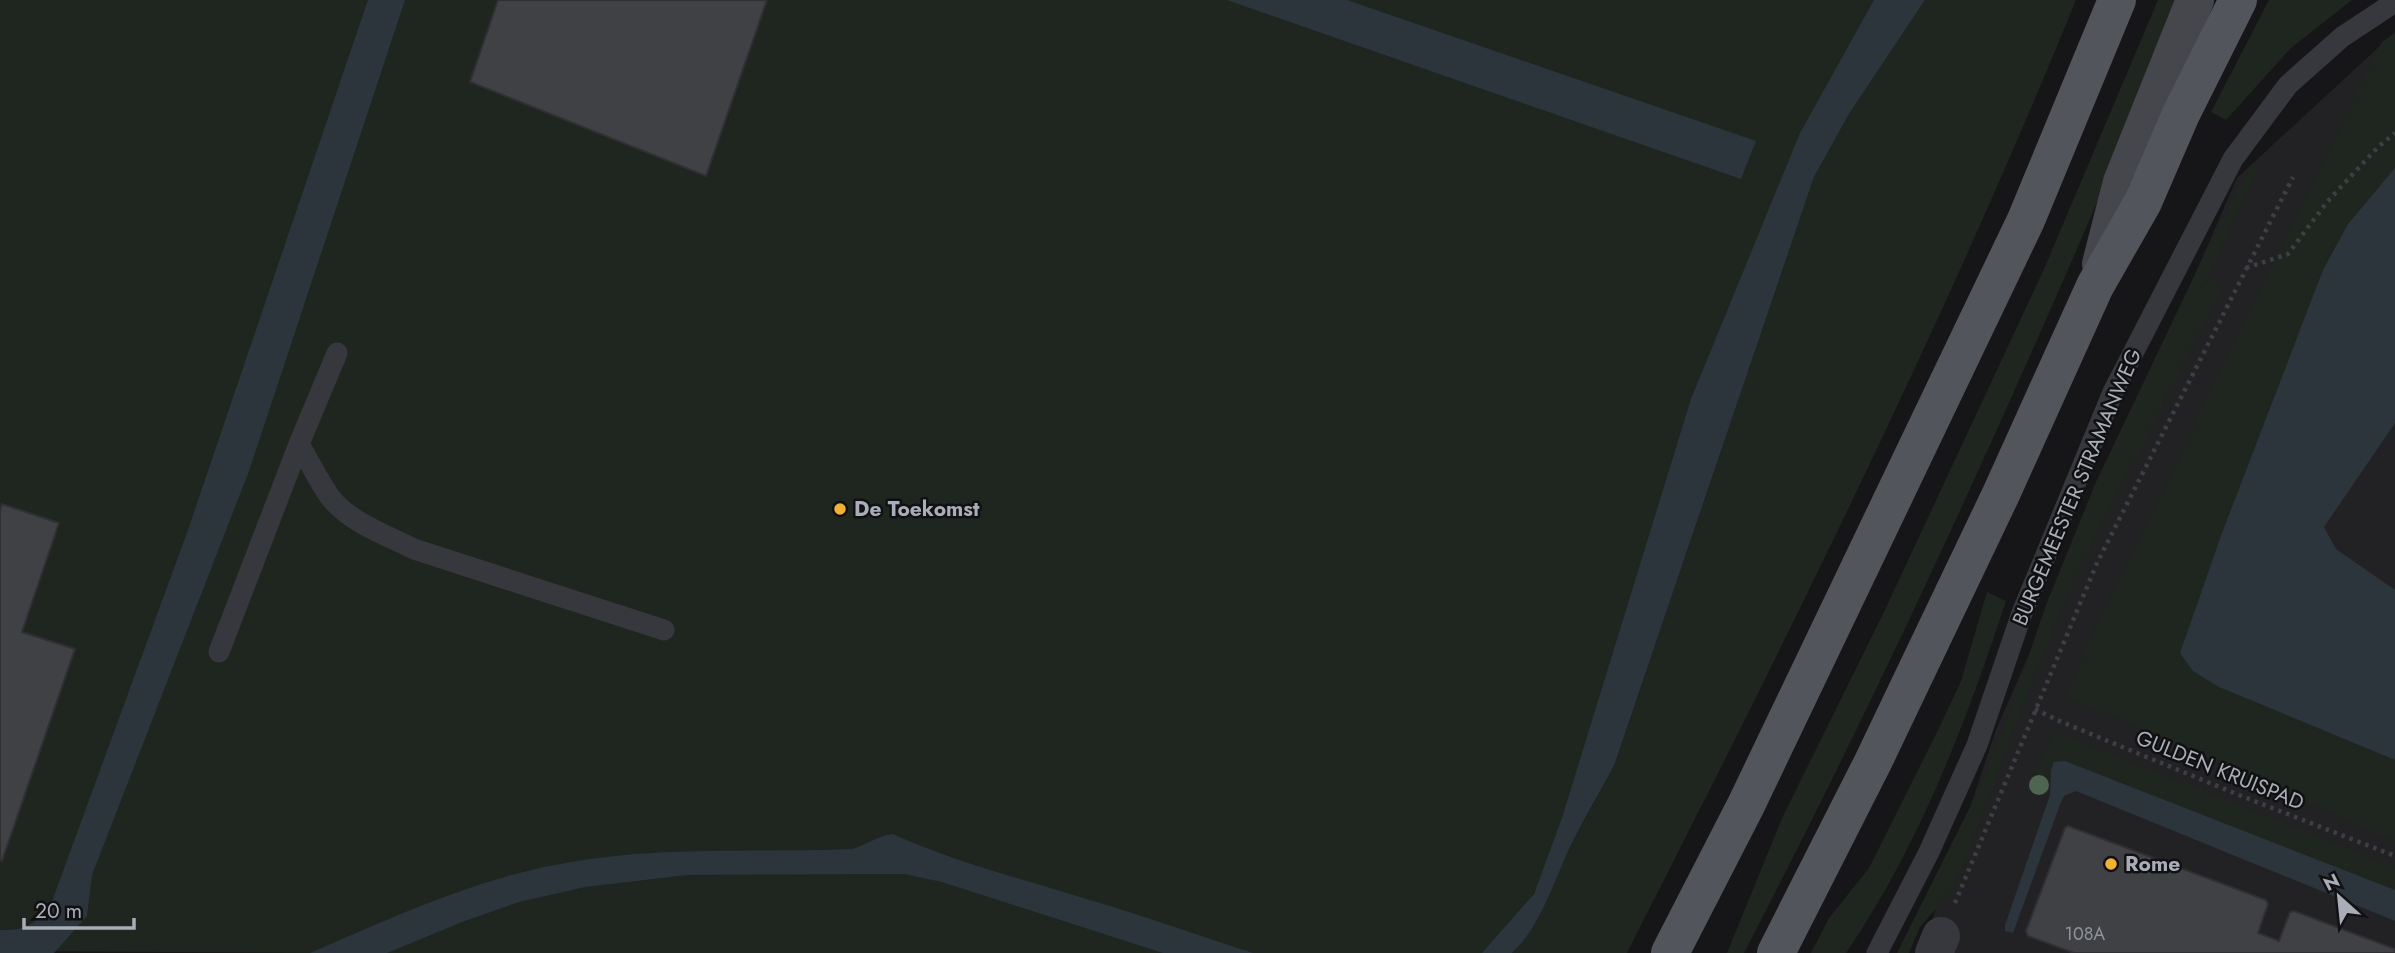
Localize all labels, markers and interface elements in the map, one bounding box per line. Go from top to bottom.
street label: BURGEMEESTER STRAMANWEG [2005,344,2149,630]
place label: De Toekomst [854,494,980,524]
marker: De Toekomst [832,501,848,517]
street label: GULDEN KRUISPAD [2131,723,2309,817]
place label: Rome [2125,849,2180,879]
marker: Rome [2103,856,2119,872]
north arrow [2304,862,2374,932]
text: N [2319,867,2344,898]
scale bar [24,886,135,930]
text: 20 m [35,896,82,926]
house number: 108A [2065,921,2105,947]

